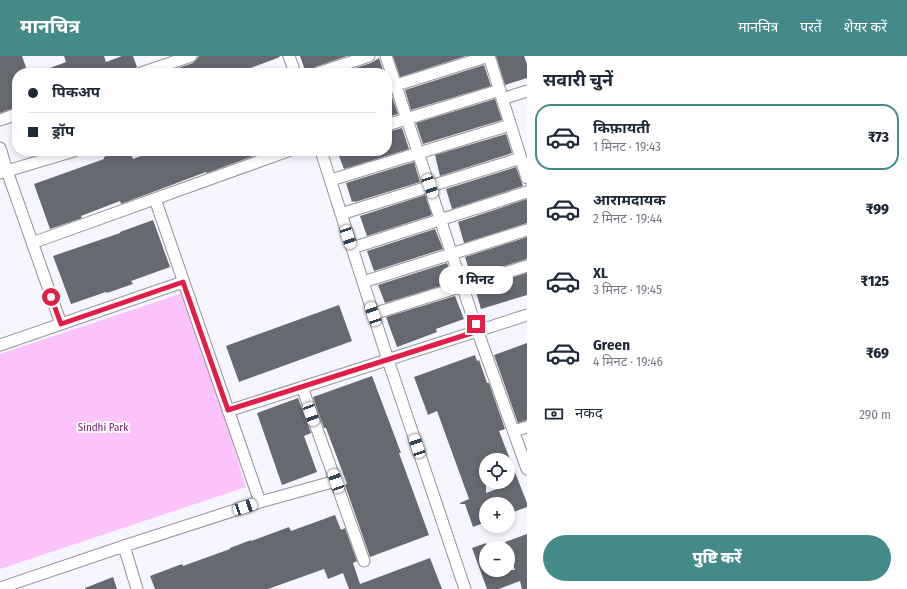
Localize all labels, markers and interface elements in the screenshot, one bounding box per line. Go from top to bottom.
text: मानचित्र [20,15,80,38]
text: मानचित्र [738,19,778,36]
text: परतें [800,19,822,36]
text: शेयर करें [844,19,887,36]
text: सवारी चुनें [543,69,613,91]
text: पिकअप [52,83,100,101]
icon: car [545,119,581,155]
text: किफ़ायती [593,119,650,137]
text: ड्रॉप [52,122,74,140]
text: ₹73 [868,128,889,146]
text: 1 मिनट · 19:43 [593,139,661,154]
car [420,173,440,199]
icon: car [545,191,581,227]
text: आरामदायक [593,191,666,209]
text: ₹99 [866,200,889,218]
text: 2 मिनट · 19:44 [593,211,662,226]
car [339,224,357,250]
icon: car [545,263,581,299]
text: XL [593,264,608,282]
callout: 1 मिनट [439,266,513,294]
text: 1 मिनट [458,272,494,287]
text: ₹125 [861,272,889,290]
text: 3 मिनट · 19:45 [593,282,662,297]
route start [42,288,60,306]
car [364,301,382,327]
route end [467,315,485,333]
icon: car [545,335,581,371]
text: Green [593,336,630,354]
text: ₹69 [866,344,889,362]
text: 4 मिनट · 19:46 [593,354,663,369]
car [301,401,321,427]
icon: cash [543,403,565,425]
text: नकद [575,404,603,422]
text: 290 m [859,407,891,422]
park label: Sindhi Park [78,421,129,434]
car [407,433,427,459]
map controls [479,453,515,577]
button: locate [479,453,515,489]
car [326,468,346,494]
button: + [479,497,515,533]
car [232,498,258,516]
button: पुष्टि करें [543,535,891,581]
button: − [479,541,515,577]

